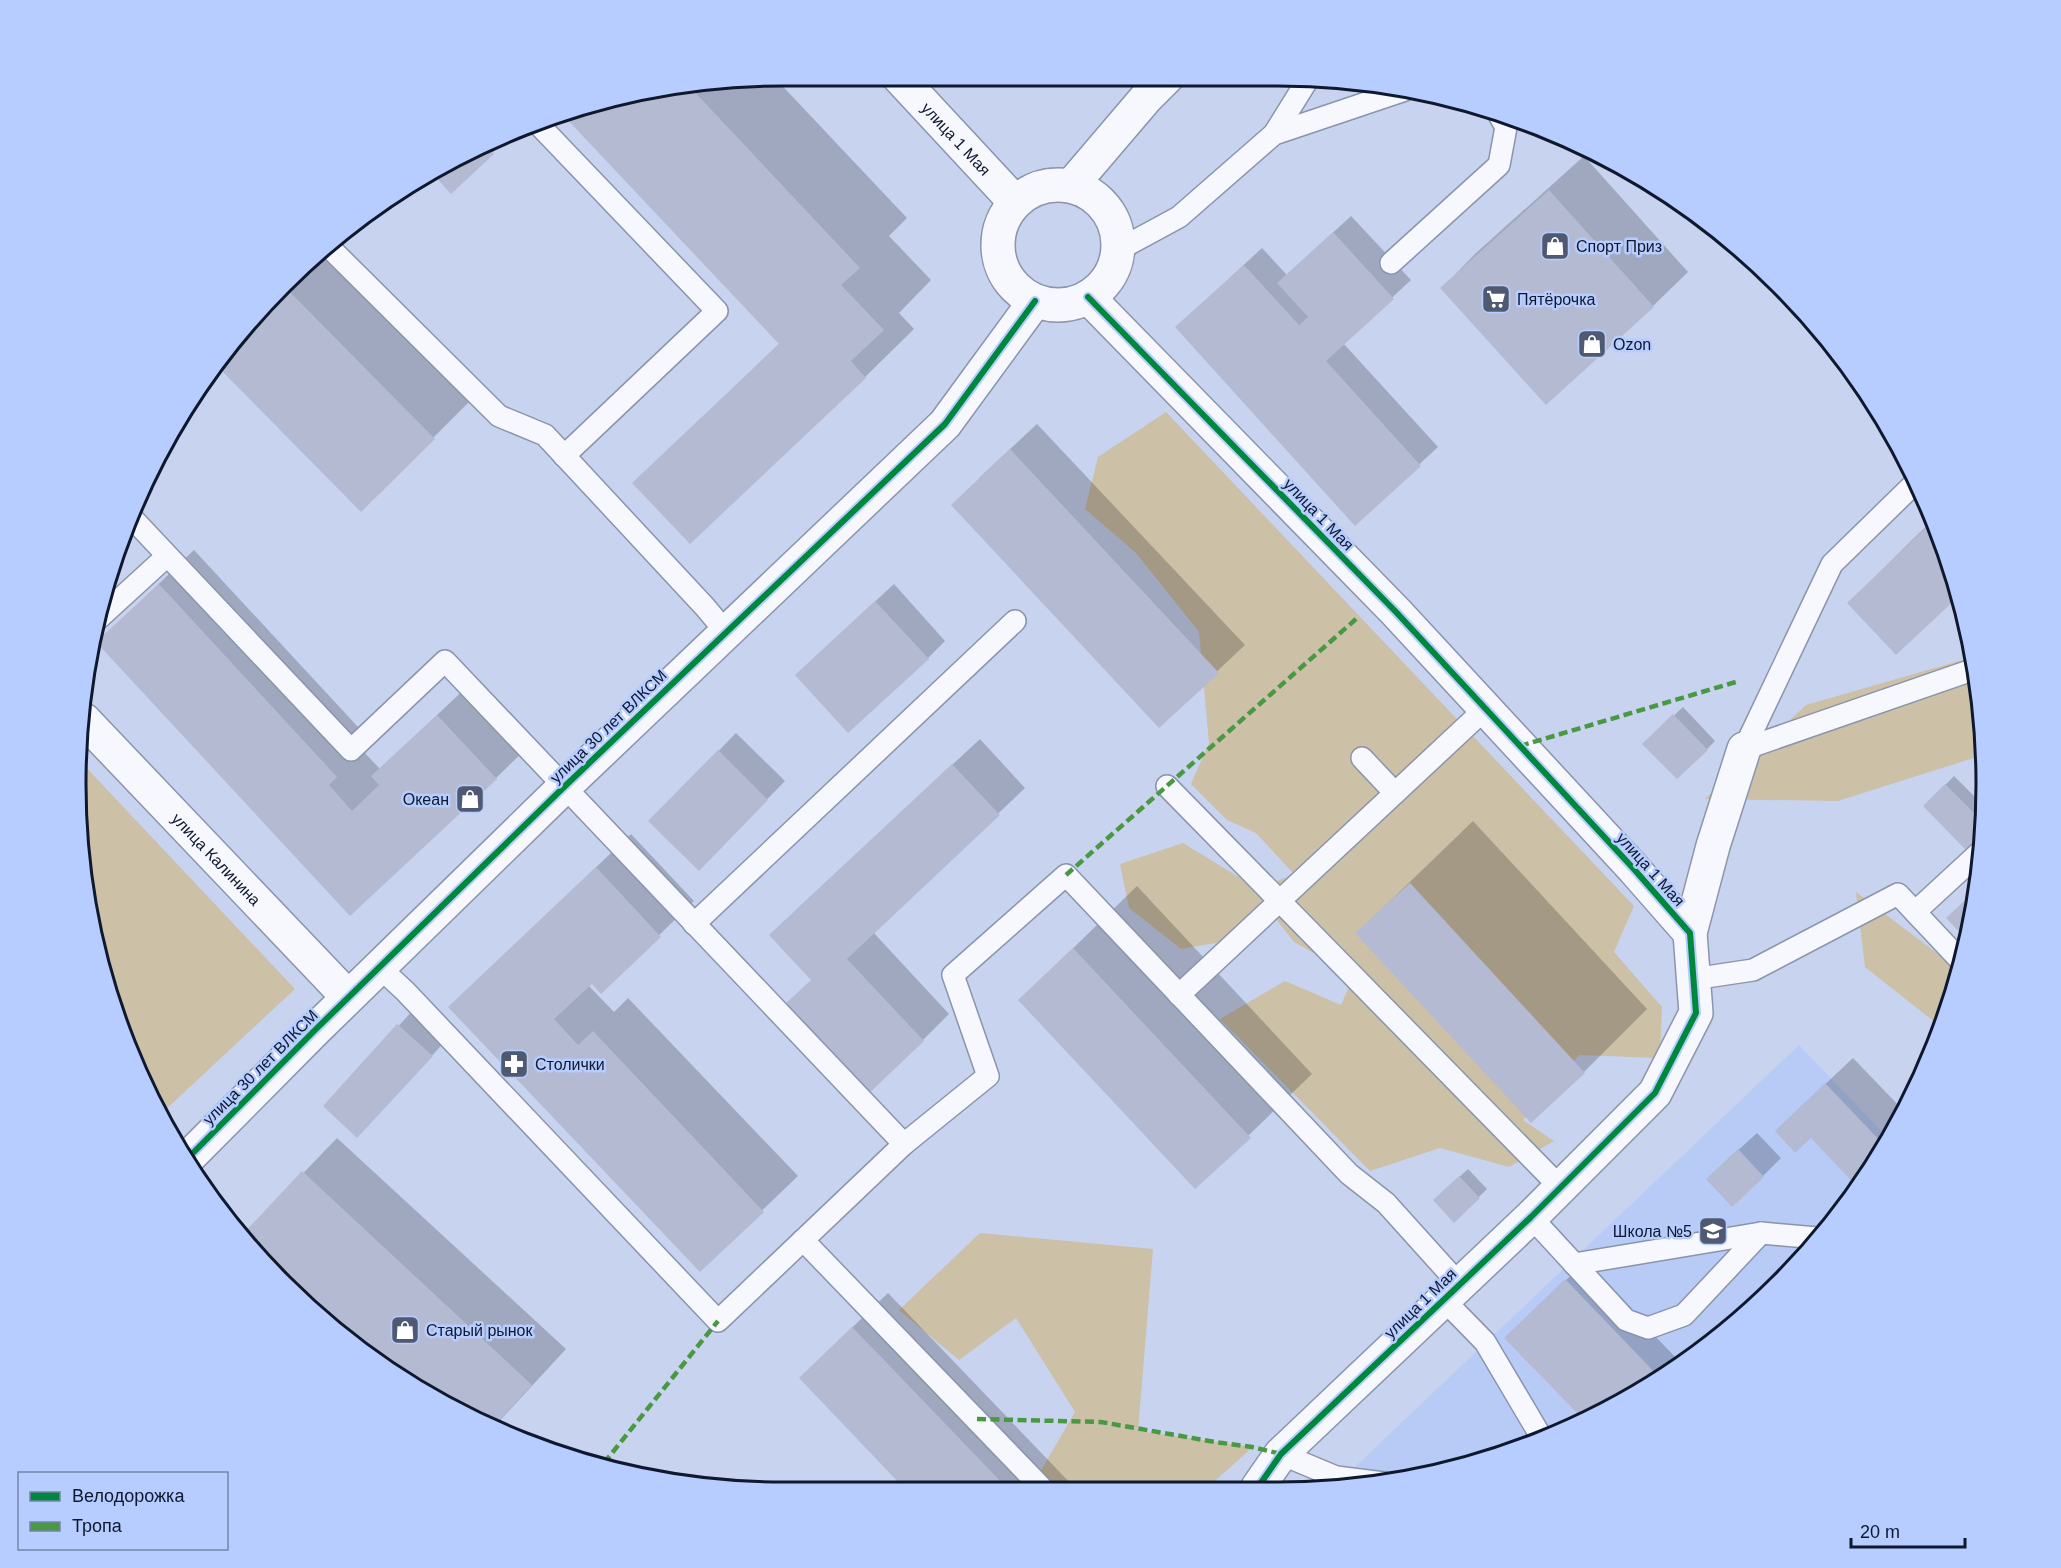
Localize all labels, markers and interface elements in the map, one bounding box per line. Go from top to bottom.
street label: улица 1 Мая [918,99,994,179]
shop icon: Спорт Приз [1539,230,1571,262]
place label: Спорт Приз [1576,238,1662,255]
supermarket icon: Пятёрочка [1480,283,1512,315]
place label: Пятёрочка [1517,291,1596,308]
shop icon: Ozon [1576,328,1608,360]
place label: Ozon [1613,336,1651,353]
street label: улица 1 Мая [1280,475,1357,554]
street label: улица 30 лет ВЛКСМ [547,666,670,786]
shop icon: Океан [454,783,486,815]
place label: Океан [403,791,449,808]
street label: улица Калинина [168,810,264,909]
street label: улица 1 Мая [1613,829,1688,910]
street label: улица 30 лет ВЛКСМ [200,1007,321,1128]
pharmacy icon: Столички [498,1048,530,1080]
place label: Столички [535,1056,605,1073]
school or university icon: Школа №5 [1697,1215,1729,1247]
place label: Школа №5 [1613,1223,1692,1240]
street label: улица 1 Мая [1381,1265,1460,1342]
shop icon: Старый рынок [389,1314,421,1346]
place label: Старый рынок [426,1322,534,1339]
legend [18,1472,228,1550]
text: Велодорожка [72,1486,185,1506]
scale bar [1851,1511,1965,1549]
text: Тропа [72,1516,123,1536]
text: 20 m [1860,1522,1900,1542]

